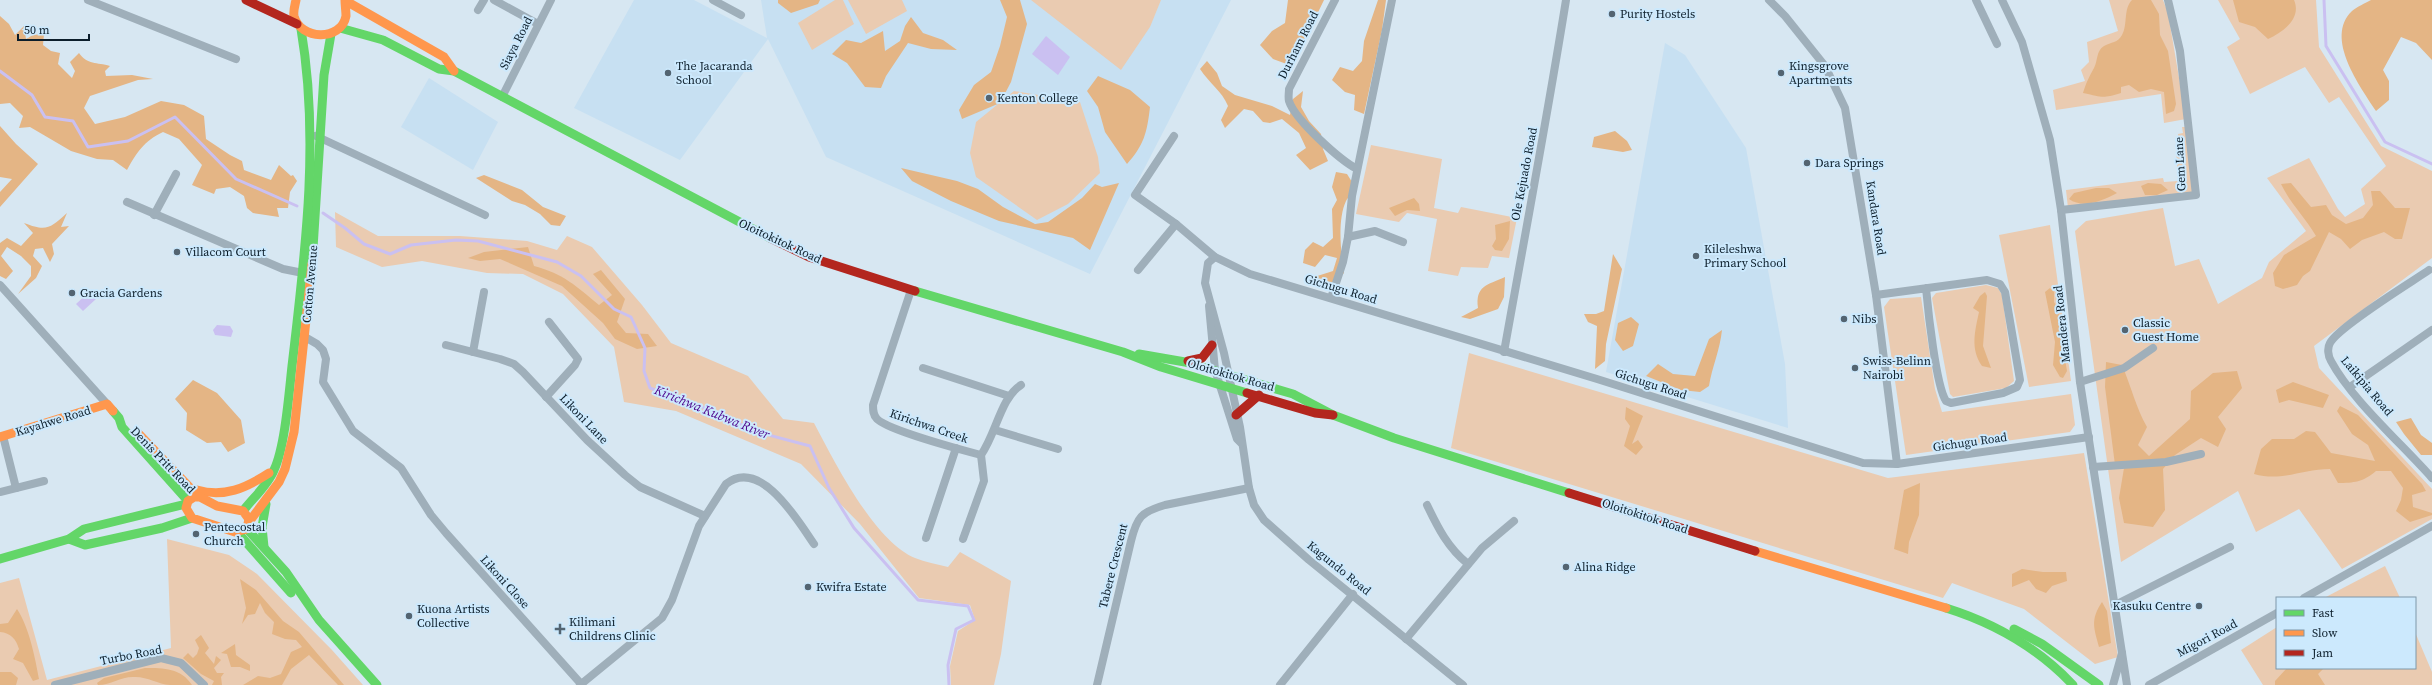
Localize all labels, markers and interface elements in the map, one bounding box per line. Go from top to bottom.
place label: Purity Hostels [1620,6,1695,22]
street label: Durham Road [1274,8,1322,82]
marker: Purity Hostels [1607,9,1617,19]
street label: Siaya Road [496,13,536,72]
scale bar [18,16,89,42]
text: 50 m [24,22,50,38]
place label: The Jacaranda School [676,58,754,88]
place label: Kingsgrove Apartments [1789,58,1852,88]
marker: The Jacaranda School [663,68,673,78]
marker: Kingsgrove Apartments [1776,68,1786,78]
place label: Kenton College [997,90,1078,106]
marker: Kenton College [984,93,994,103]
street label: Ole Kejuado Road [1507,126,1541,222]
street label: Gem Lane [2171,136,2189,192]
place label: Dara Springs [1815,155,1884,171]
marker: Dara Springs [1802,158,1812,168]
street label: Kandara Road [1862,180,1890,256]
street label: Oloitokitok Road [736,215,824,267]
place label: Kileleshwa Primary School [1704,241,1787,271]
place label: Villacom Court [185,244,266,260]
street label: Cotton Avenue [299,244,321,324]
marker: Villacom Court [172,247,182,257]
marker: Kileleshwa Primary School [1691,251,1701,261]
street label: Gichugu Road [1303,270,1379,308]
street label: Mandera Road [2050,284,2074,364]
place label: Gracia Gardens [80,285,162,301]
marker: Gracia Gardens [67,288,77,298]
place label: Nibs [1852,311,1877,327]
marker: Nibs [1839,314,1849,324]
place label: Classic Guest Home [2133,315,2199,345]
marker: Classic Guest Home [2120,325,2130,335]
place label: Swiss-Belinn Nairobi [1863,353,1931,383]
street label: Laikipia Road [2337,353,2397,419]
street label: Oloitokitok Road [1186,355,1276,395]
marker: Swiss-Belinn Nairobi [1850,363,1860,373]
street label: Gichugu Road [1613,365,1689,403]
water label: Kirichwa Kubwa River [651,381,773,443]
street label: Likoni Lane [556,390,612,448]
street label: Kayahwe Road [13,402,93,440]
street label: Kirichwa Creek [888,405,971,447]
street label: Denis Pritt Road [127,423,199,497]
street label: Gichugu Road [1932,429,2008,455]
street label: Oloitokitok Road [1600,495,1690,538]
place label: Pentecostal Church [204,519,266,549]
street label: Tabere Crescent [1095,522,1131,610]
marker: Pentecostal Church [191,529,201,539]
street label: Kagundo Road [1304,537,1374,599]
street label: Likoni Close [477,552,533,612]
place label: Alina Ridge [1574,559,1636,575]
marker: Alina Ridge [1561,562,1571,572]
place label: Kwifra Estate [816,579,887,595]
marker: Kwifra Estate [803,582,813,592]
legend [2276,597,2416,669]
place label: Kasuku Centre [2113,598,2191,614]
place label: Kuona Artists Collective [417,601,489,631]
marker: Kasuku Centre [2194,601,2204,611]
text: Fast [2312,605,2334,621]
marker: Kuona Artists Collective [404,611,414,621]
place label: Kilimani Childrens Clinic [569,614,656,644]
street label: Migori Road [2174,615,2240,660]
marker: Kilimani Childrens Clinic [554,623,566,635]
text: Slow [2312,625,2338,641]
street label: Turbo Road [99,641,163,669]
text: Jam [2311,645,2333,661]

